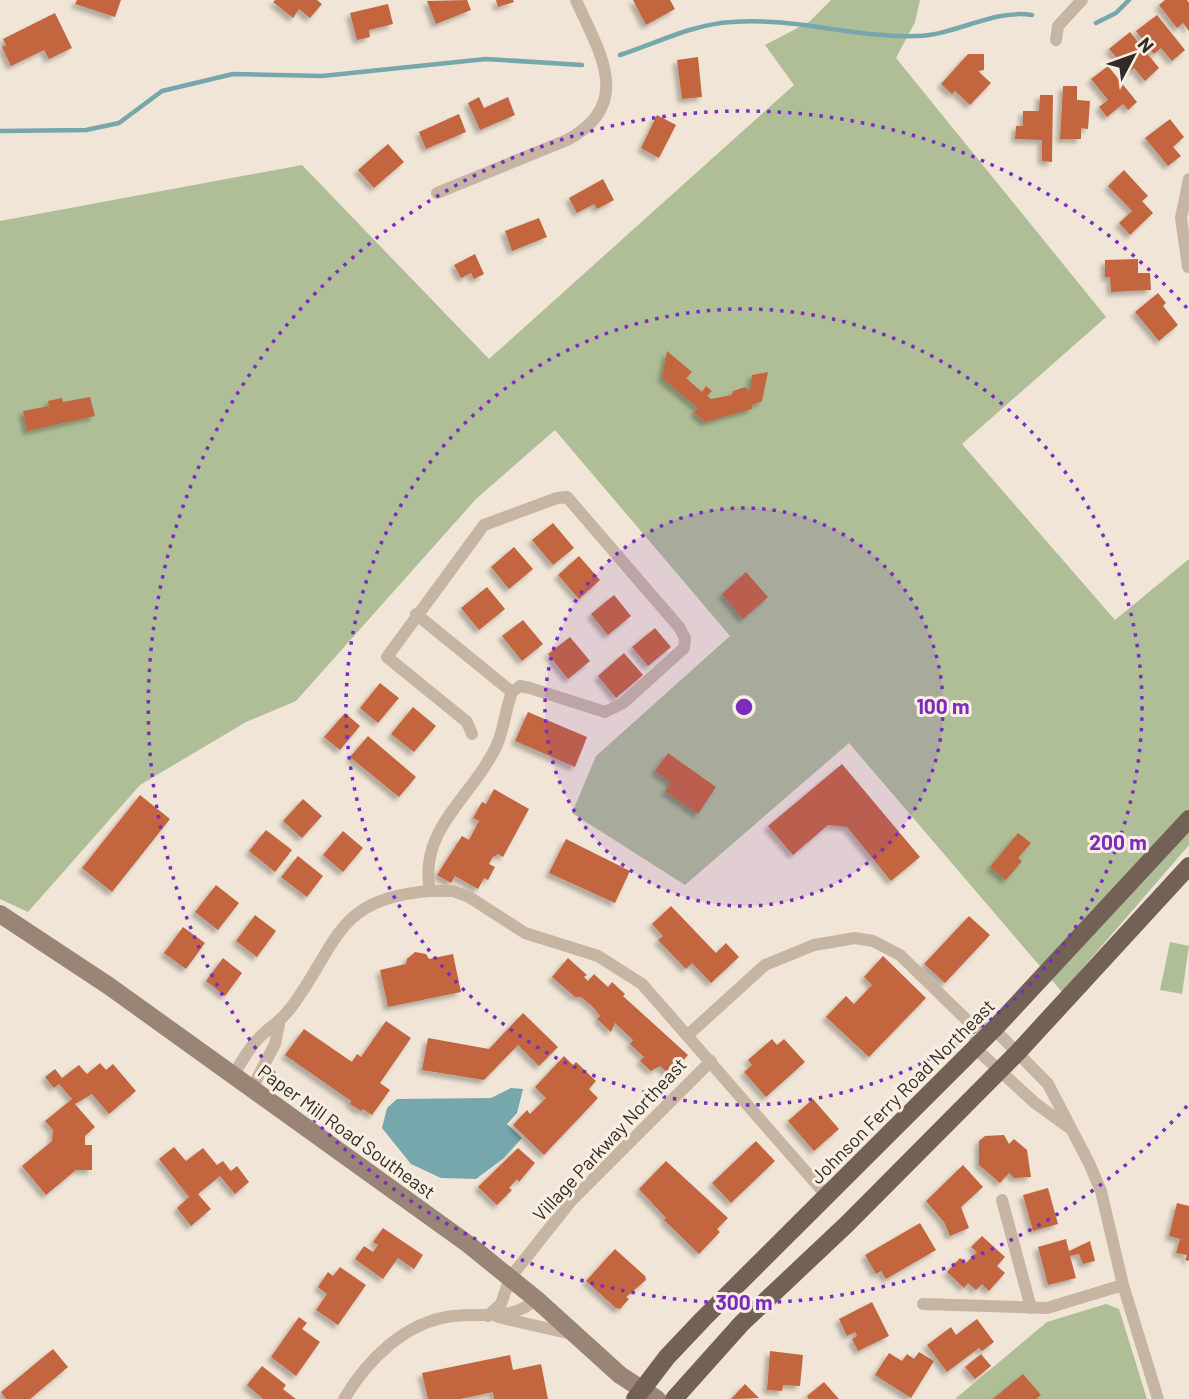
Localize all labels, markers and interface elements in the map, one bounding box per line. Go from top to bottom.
north arrow [1098,21,1168,91]
text: N [1133,32,1159,57]
text: 100 m [916,693,970,718]
centre of rings [732,695,756,719]
text: 200 m [1089,829,1147,854]
street label: Johnson Ferry Road Northeast [805,994,999,1188]
street label: Village Parkway Northeast [527,1053,691,1225]
street label: Paper Mill Road Southeast [254,1059,440,1203]
text: 300 m [715,1289,773,1314]

